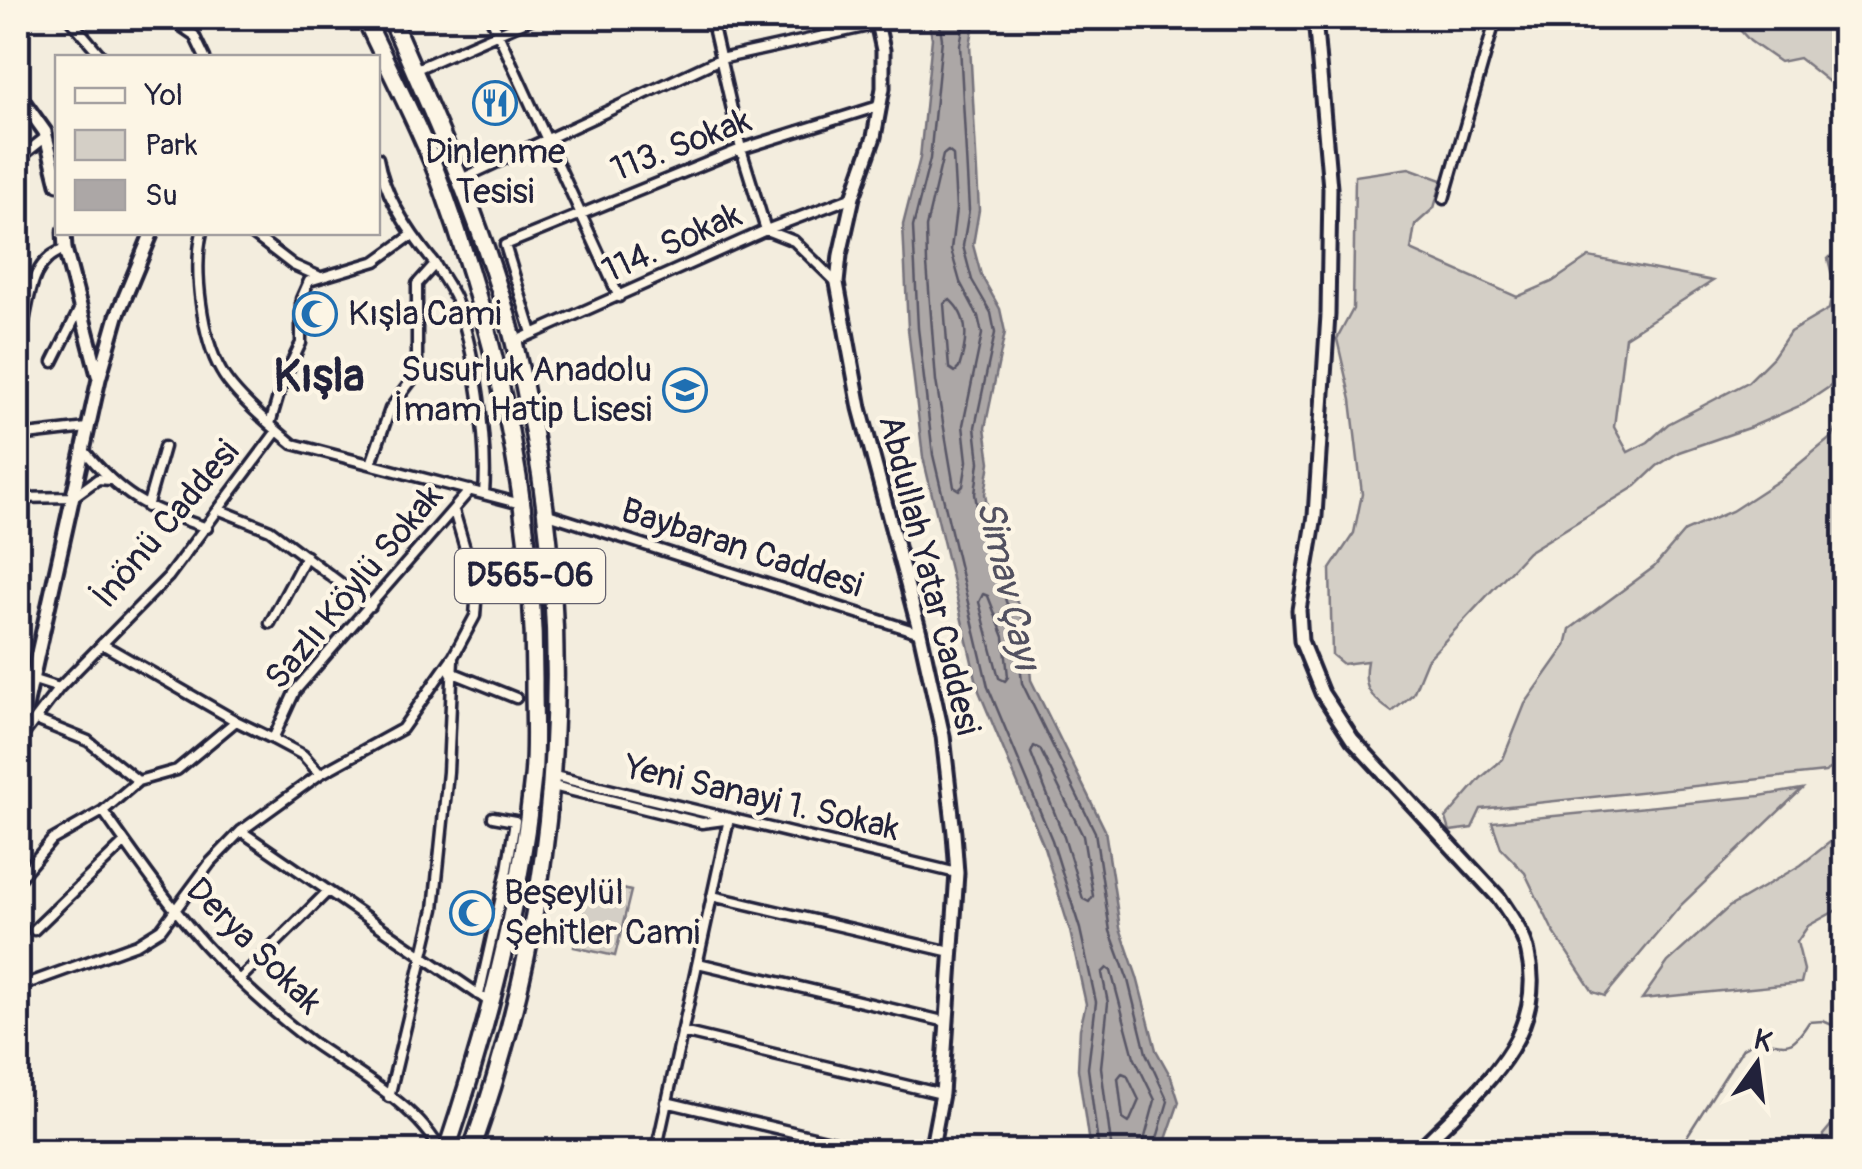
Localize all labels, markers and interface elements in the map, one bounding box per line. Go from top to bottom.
legend [55,55,380,235]
text: Yol [144,77,183,114]
restaurant icon: Dinlenme Tesisi [472,80,518,126]
street label: 113. Sokak [605,98,758,192]
text: Park [145,127,198,164]
place label: Dinlenme Tesisi [425,130,565,214]
text: Su [145,177,178,214]
street label: 114. Sokak [596,193,749,293]
mosque icon: Kışla Cami [292,291,338,337]
place label: Kışla Cami [348,292,502,336]
place label: Susurluk Anadolu İmam Hatip Lisesi [394,348,652,432]
district label: Kışla [273,349,365,405]
school or university icon: Susurluk Anadolu İmam Hatip Lisesi [662,367,708,413]
street label: Abdullah Yatar Caddesi [868,411,990,739]
street label: İnönü Caddesi [83,431,249,617]
street label: Sazlı Köylü Sokak [255,475,453,698]
street label: Baybaran Caddesi [616,488,868,608]
water label: Simav Çayı [965,495,1051,676]
road number: D565-06 [455,549,605,603]
street label: Yeni Sanayi 1. Sokak [619,745,904,851]
street label: Derya Sokak [177,869,332,1024]
place label: Beşeylül Şehitler Cami [504,871,700,955]
mosque icon: Beşeylül Şehitler Cami [449,890,495,936]
north arrow [1707,1014,1807,1114]
text: K [1750,1022,1775,1060]

